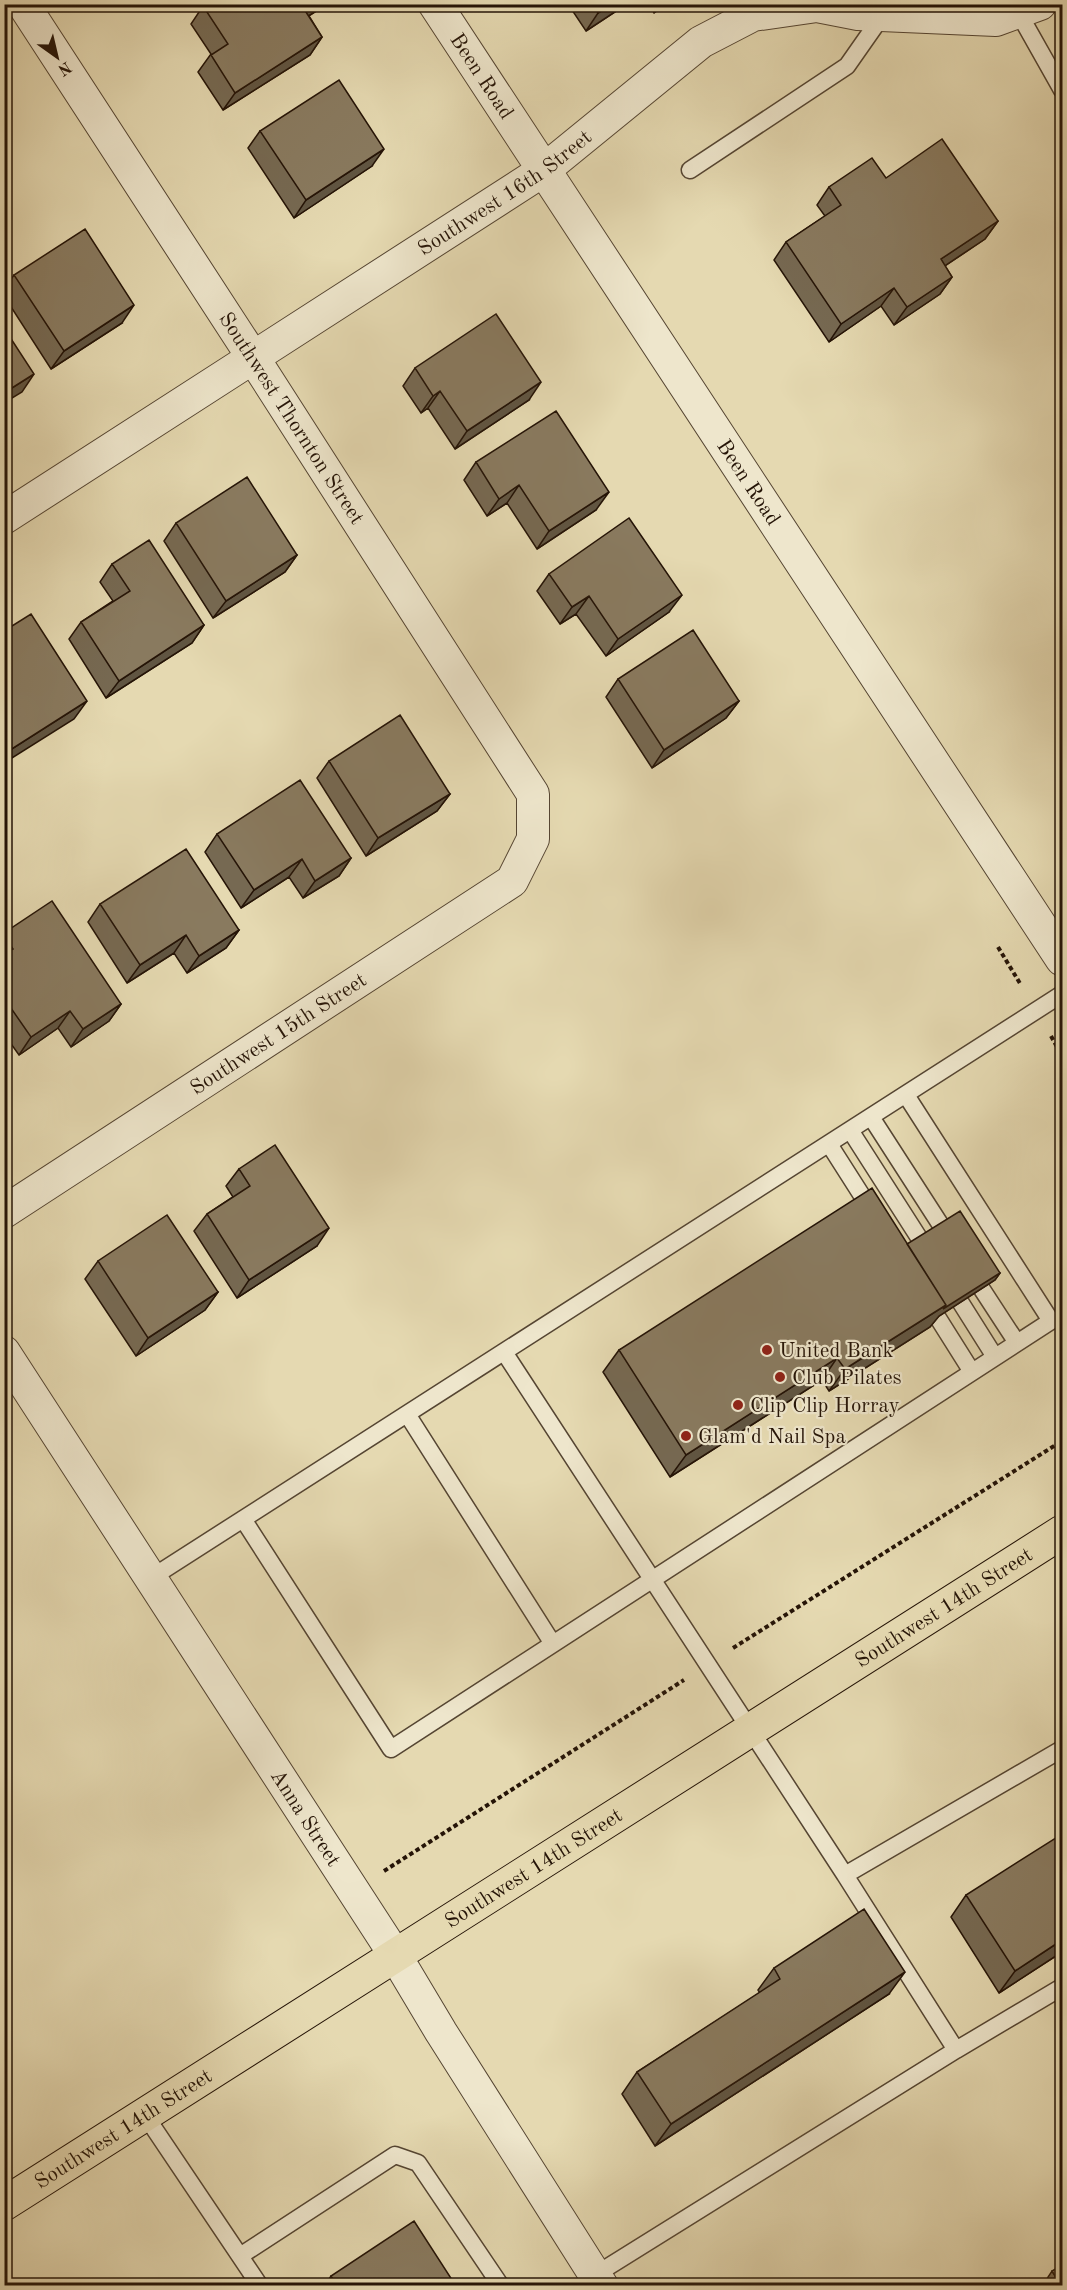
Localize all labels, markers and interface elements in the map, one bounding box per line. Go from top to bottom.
north arrow [27,27,87,87]
street label: Been Road [445,30,517,123]
text: N [54,58,74,78]
street label: Southwest 16th Street [415,127,596,260]
street label: Southwest Thornton Street [214,309,367,529]
street label: Been Road [712,436,783,530]
street label: Southwest 15th Street [187,970,371,1100]
place label: United Bank [779,1341,893,1362]
marker: United Bank [760,1343,774,1357]
place label: Club Pilates [792,1368,902,1389]
marker: Club Pilates [773,1370,787,1384]
place label: Clip Clip Horray [750,1396,900,1417]
marker: Clip Clip Horray [731,1398,745,1412]
place label: Glam'd Nail Spa [698,1427,846,1448]
marker: Glam'd Nail Spa [679,1429,693,1443]
street label: Southwest 14th Street [852,1545,1037,1673]
street label: Anna Street [266,1766,344,1871]
street label: Southwest 14th Street [442,1805,626,1933]
street label: Southwest 14th Street [31,2066,216,2194]

